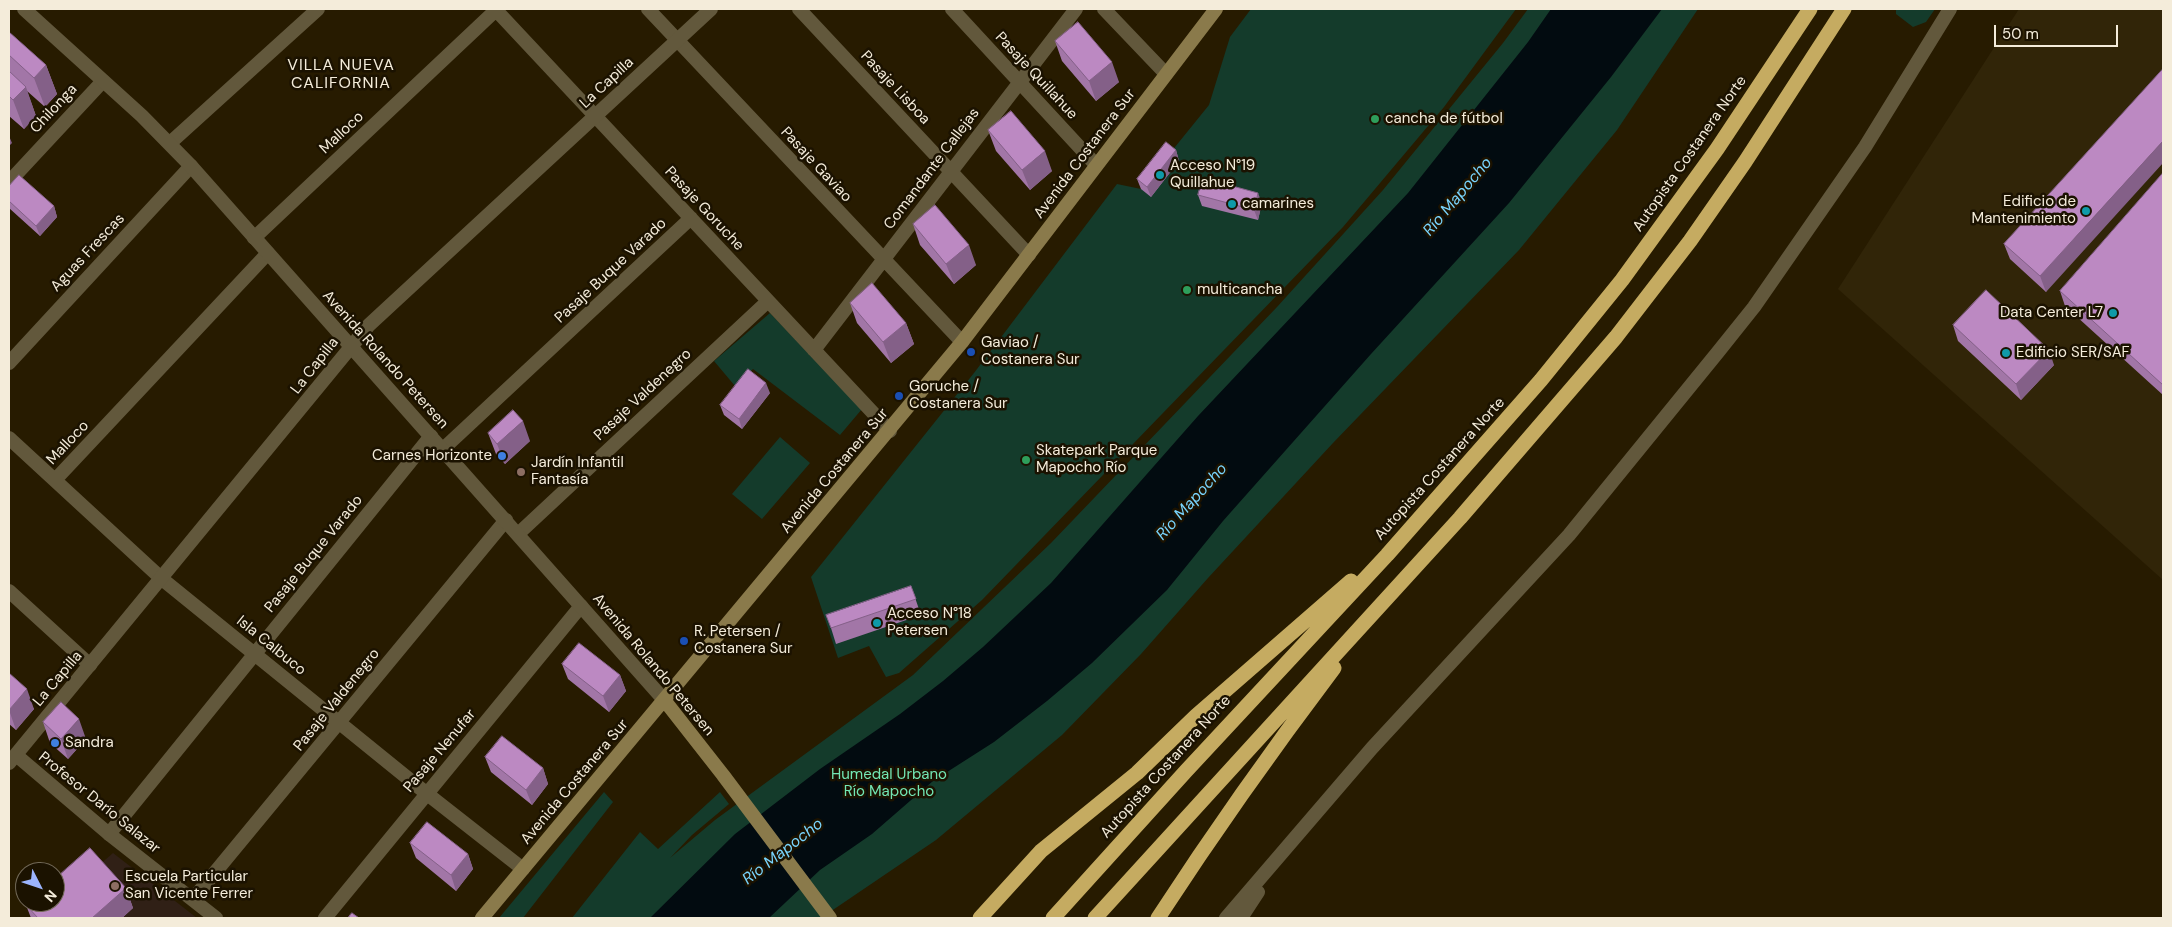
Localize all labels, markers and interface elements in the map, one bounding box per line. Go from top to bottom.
scale bar [1997,15,2121,47]
text: 50 m [2002,24,2039,44]
street label: Pasaje Quillahue [991,29,1081,123]
street label: Pasaje Lisboa [856,48,934,128]
street label: La Capilla [576,54,638,112]
district label: VILLA NUEVA CALIFORNIA [286,56,396,94]
street label: Autopista Costanera Norte [1629,73,1751,235]
street label: Chilonga [27,81,81,137]
street label: Avenida Costanera Sur [1030,86,1140,222]
street label: Comandante Callejas [880,105,984,233]
street label: Malloco [316,108,368,158]
place label: cancha de fútbol [1385,110,1503,128]
marker: cancha de fútbol [1369,113,1381,125]
street label: Pasaje Gaviao [777,124,855,206]
water label: Río Mapocho [1420,154,1496,240]
place label: Acceso N°19 Quillahue [1170,157,1255,192]
street label: Pasaje Goruche [660,163,748,255]
marker: Acceso N°19 Quillahue [1154,169,1166,181]
place label: Edificio de Mantenimiento [1972,193,2076,228]
place label: camarines [1242,195,1314,213]
marker: camarines [1226,198,1238,210]
marker: Edificio de Mantenimiento [2080,205,2092,217]
street label: Aguas Frescas [47,210,129,296]
street label: Pasaje Buque Varado [552,215,670,327]
place label: multicancha [1197,281,1282,299]
marker: multicancha [1181,284,1193,296]
street label: Avenida Rolando Petersen [318,287,452,433]
place label: Data Center L7 [2000,304,2103,322]
marker: Data Center L7 [2107,307,2119,319]
street label: La Capilla [287,334,343,398]
place label: Gaviao / Costanera Sur [981,334,1080,369]
place label: Edificio SER/SAF [2016,344,2130,362]
street label: Pasaje Valdenegro [591,345,695,445]
marker: Gaviao / Costanera Sur [965,346,977,358]
marker: Edificio SER/SAF [2000,347,2012,359]
place label: Goruche / Costanera Sur [909,378,1008,413]
marker: Goruche / Costanera Sur [893,390,905,402]
street label: Autopista Costanera Norte [1371,394,1509,544]
street label: Avenida Costanera Sur [777,405,893,537]
street label: Malloco [43,417,93,469]
place label: Skatepark Parque Mapocho Río [1036,442,1157,477]
place label: Carnes Horizonte [372,447,492,465]
marker: Carnes Horizonte [496,450,508,462]
place label: Jardín Infantil Fantasía [531,454,624,489]
marker: Skatepark Parque Mapocho Río [1020,454,1032,466]
water label: Río Mapocho [1152,460,1232,544]
marker: Jardín Infantil Fantasía [515,466,527,478]
street label: Pasaje Buque Varado [261,492,367,616]
street label: Avenida Rolando Petersen [588,590,718,740]
place label: Acceso N°18 Petersen [887,605,972,640]
street label: Isla Calbuco [233,612,309,680]
marker: Acceso N°18 Petersen [871,617,883,629]
place label: R. Petersen / Costanera Sur [694,623,793,658]
marker: R. Petersen / Costanera Sur [678,635,690,647]
street label: Pasaje Valdenegro [290,645,384,755]
street label: La Capilla [30,648,86,710]
street label: Autopista Costanera Norte [1097,692,1235,842]
street label: Pasaje Nenufar [400,706,480,796]
street label: Avenida Costanera Sur [517,716,633,848]
place label: Sandra [65,734,114,752]
marker: Sandra [49,737,61,749]
street label: Profesor Darío Salazar [35,748,163,858]
park label: Humedal Urbano Río Mapocho [831,766,947,801]
water label: Río Mapocho [739,815,827,889]
north arrow [15,862,65,912]
place label: Escuela Particular San Vicente Ferrer [125,868,253,903]
marker: Escuela Particular San Vicente Ferrer [109,880,121,892]
text: N [40,886,61,906]

